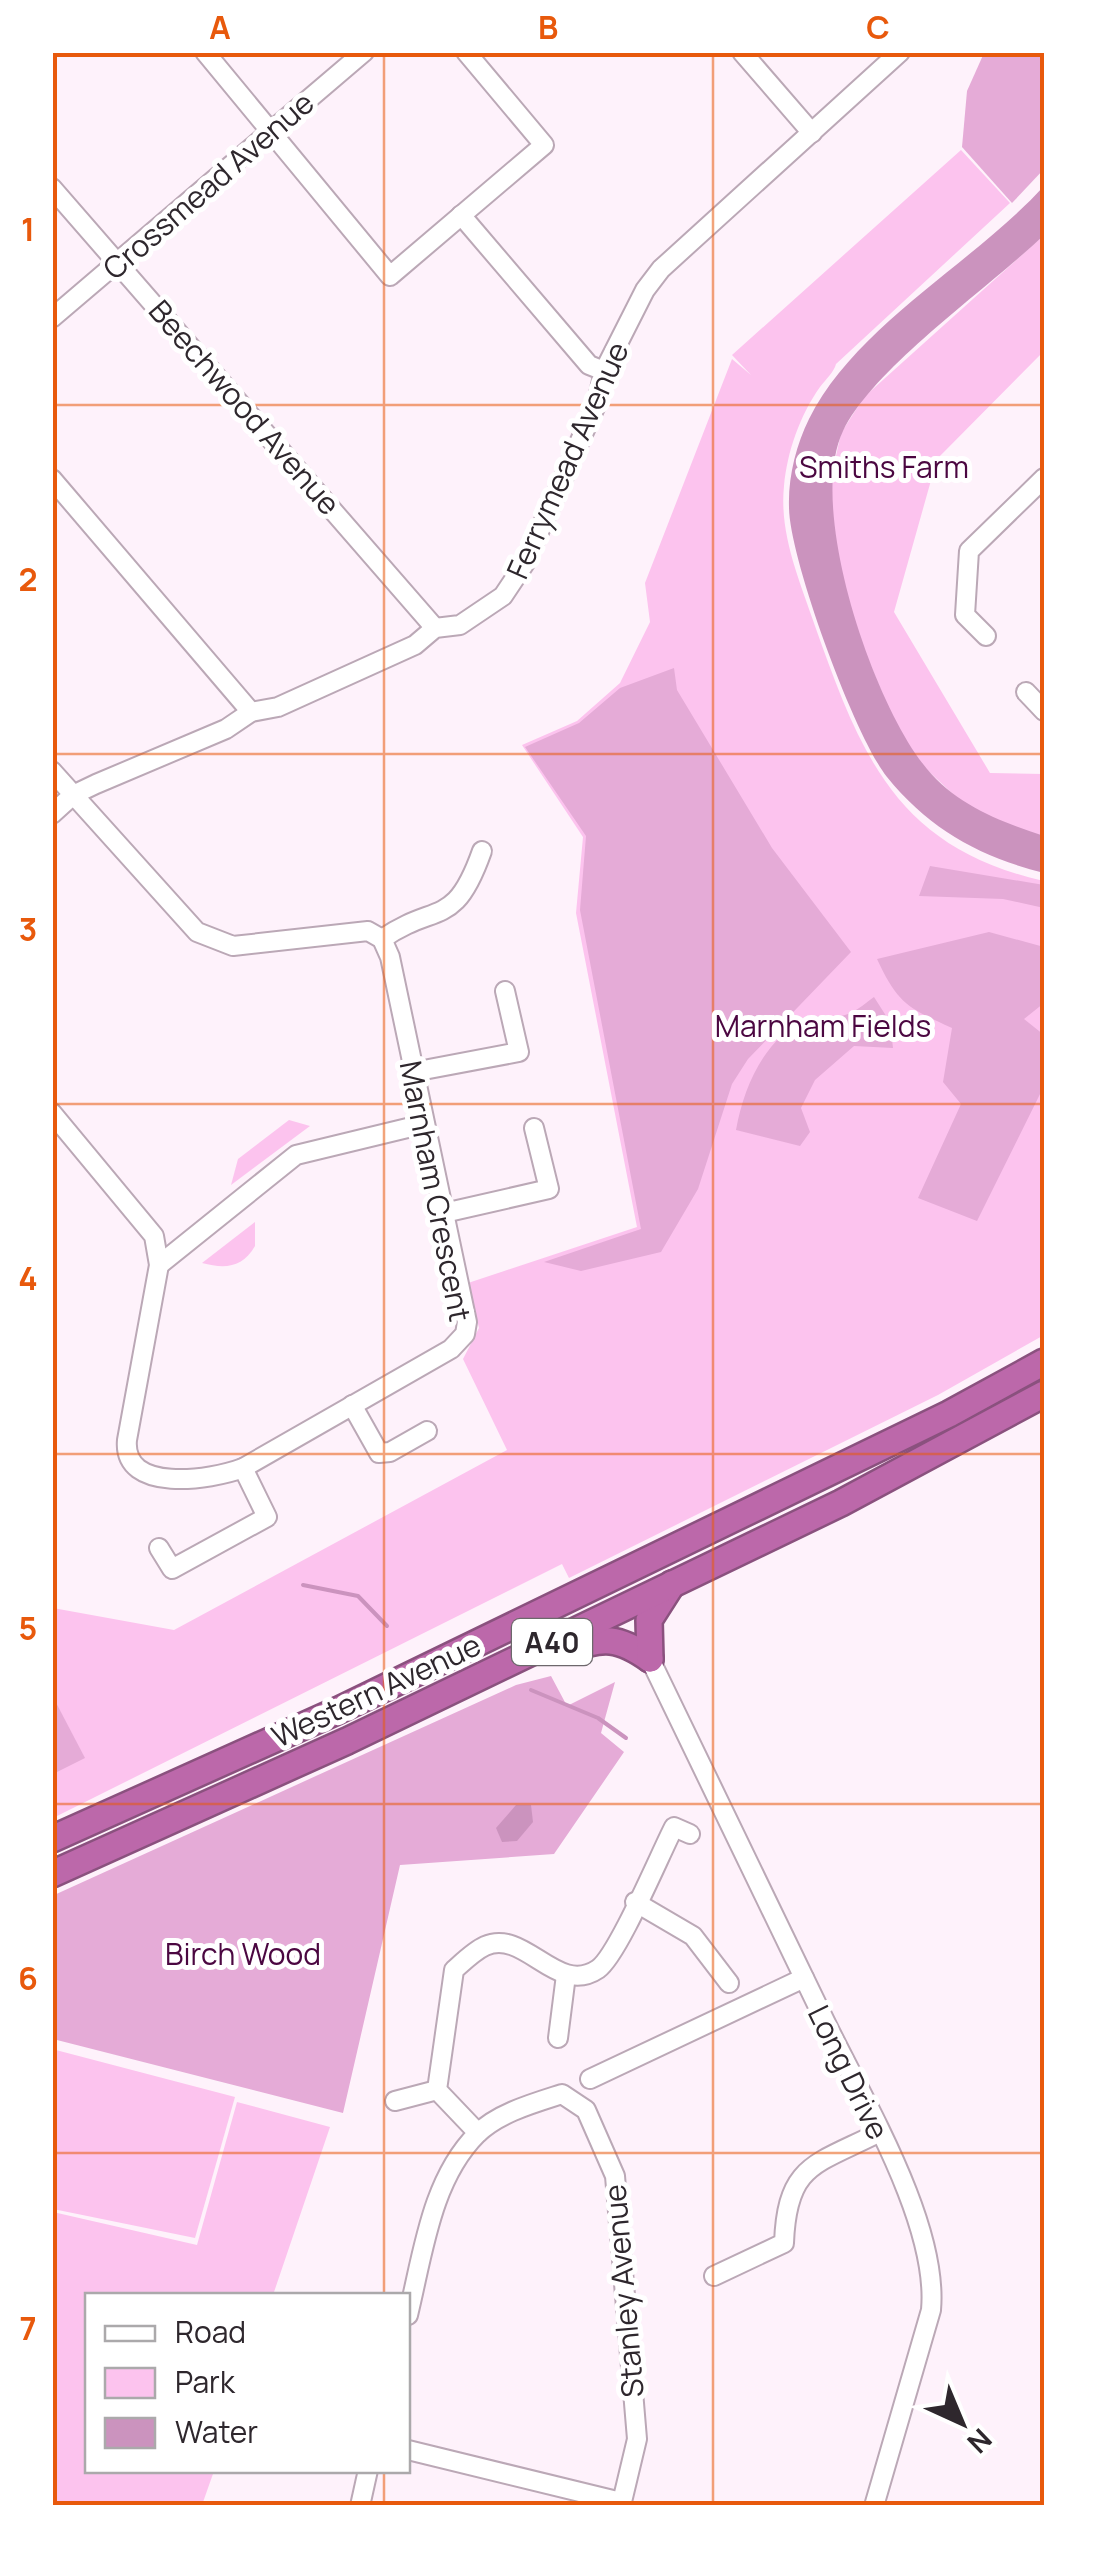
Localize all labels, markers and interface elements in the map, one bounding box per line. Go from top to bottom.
text: A [209,5,231,49]
text: B [538,5,558,49]
text: C [866,5,890,49]
street label: Crossmead Avenue [94,82,322,288]
text: 1 [21,207,35,251]
street label: Beechwood Avenue [140,291,350,523]
street label: Ferrymead Avenue [496,335,638,585]
park label: Smiths Farm [799,446,969,487]
text: 2 [18,557,38,601]
text: 3 [19,907,37,951]
park label: Marnham Fields [715,1005,931,1046]
street label: Marnham Crescent [391,1057,481,1325]
text: 4 [18,1256,38,1300]
text: 5 [19,1606,37,1650]
road number: A40 [512,1619,592,1665]
street label: Western Avenue [265,1624,487,1756]
park label: Birch Wood [165,1933,321,1974]
text: 6 [18,1956,38,2000]
street label: Long Drive [799,1998,899,2146]
street label: Stanley Avenue [593,2183,653,2399]
legend [85,2293,410,2473]
text: 7 [19,2306,37,2350]
text: Road [175,2311,246,2352]
text: Park [175,2361,236,2402]
north arrow [912,2373,1012,2473]
text: Water [175,2411,258,2452]
text: N [960,2421,1000,2462]

